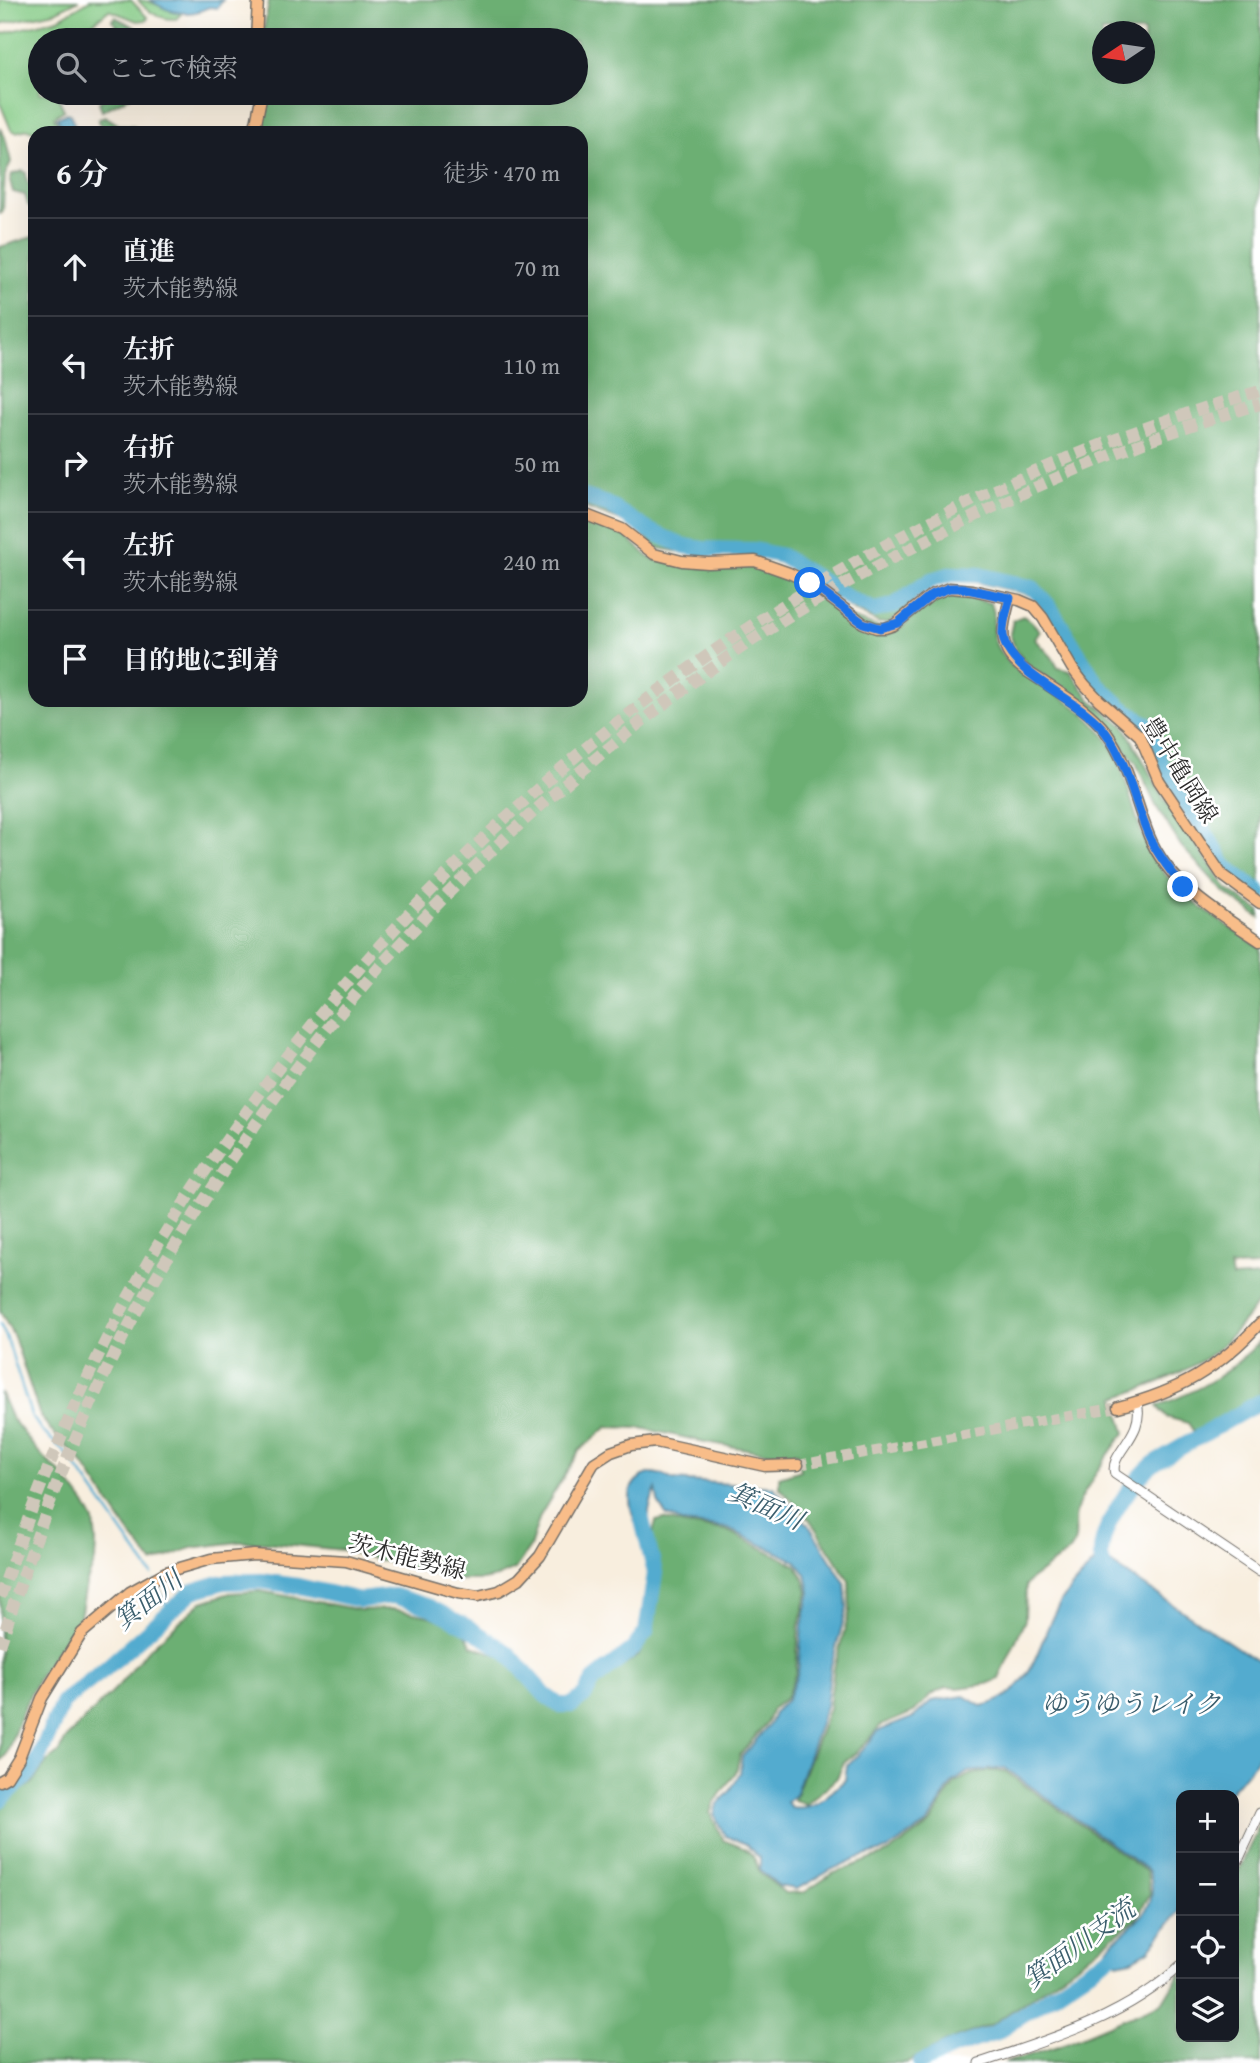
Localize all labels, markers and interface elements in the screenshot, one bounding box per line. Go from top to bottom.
north arrow [1092,21,1155,84]
search box [28,28,588,105]
icon: search [52,48,90,86]
text: ここで検索 [108,48,238,87]
text: 6 分 [56,151,108,195]
text: 徒歩 · 470 m [443,156,560,189]
text: 直進 [123,231,175,270]
icon: ahead [56,248,94,286]
text: 70 m [514,251,560,284]
text: 茨木能勢線 [123,271,238,304]
text: 左折 [123,329,175,368]
icon: left [56,346,94,384]
text: 110 m [503,349,560,382]
text: 茨木能勢線 [123,369,238,402]
text: 右折 [123,427,175,466]
icon: right [56,444,94,482]
text: 50 m [514,447,560,480]
text: 茨木能勢線 [123,467,238,500]
text: 左折 [123,525,175,564]
icon: left [56,542,94,580]
text: 240 m [503,545,560,578]
text: 茨木能勢線 [123,565,238,598]
route start [794,567,825,598]
icon: arrive [56,640,94,678]
text: 目的地に到着 [123,640,279,679]
street label: 豊中亀岡線 [1134,710,1227,830]
route end [1167,871,1198,902]
water label: 箕面川 [723,1472,812,1540]
street label: 茨木能勢線 [345,1525,470,1588]
water label: 箕面川 [105,1558,193,1639]
water label: ゆうゆうレイク [1041,1684,1221,1723]
map controls [1176,1790,1239,2042]
button: + [1176,1790,1239,1853]
button: − [1176,1853,1239,1916]
water label: 箕面川支流 [1015,1887,1146,1998]
button: locate [1176,1916,1239,1979]
button: layers [1176,1979,1239,2042]

